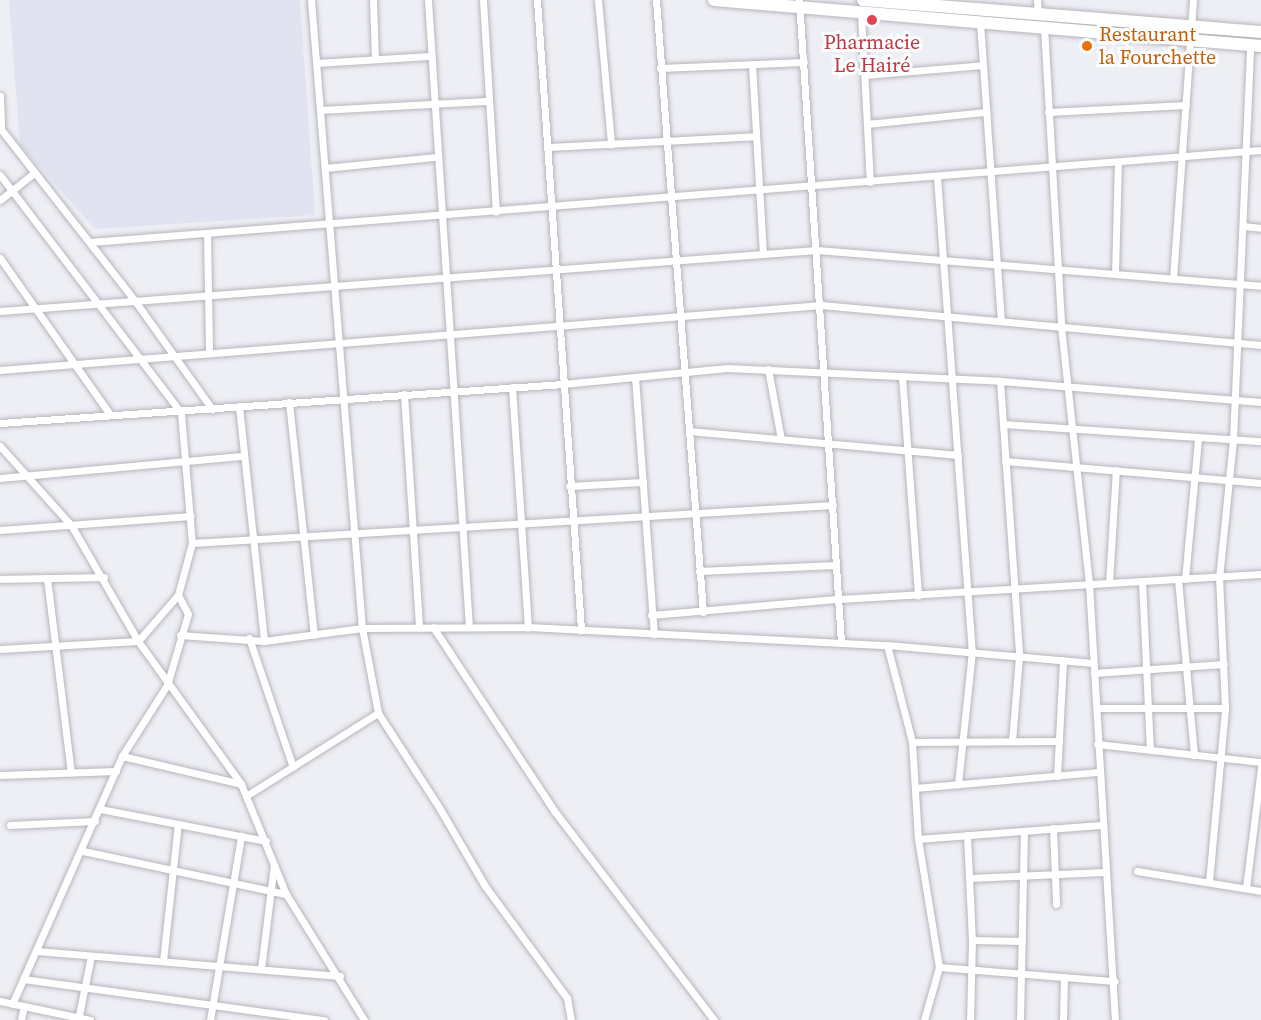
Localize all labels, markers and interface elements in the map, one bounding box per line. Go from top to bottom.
marker: Pharmacie Le Hairé [865,13,879,27]
place label: Restaurant la Fourchette [1099,22,1216,69]
place label: Pharmacie Le Hairé [824,30,920,77]
marker: Restaurant la Fourchette [1080,39,1094,53]

